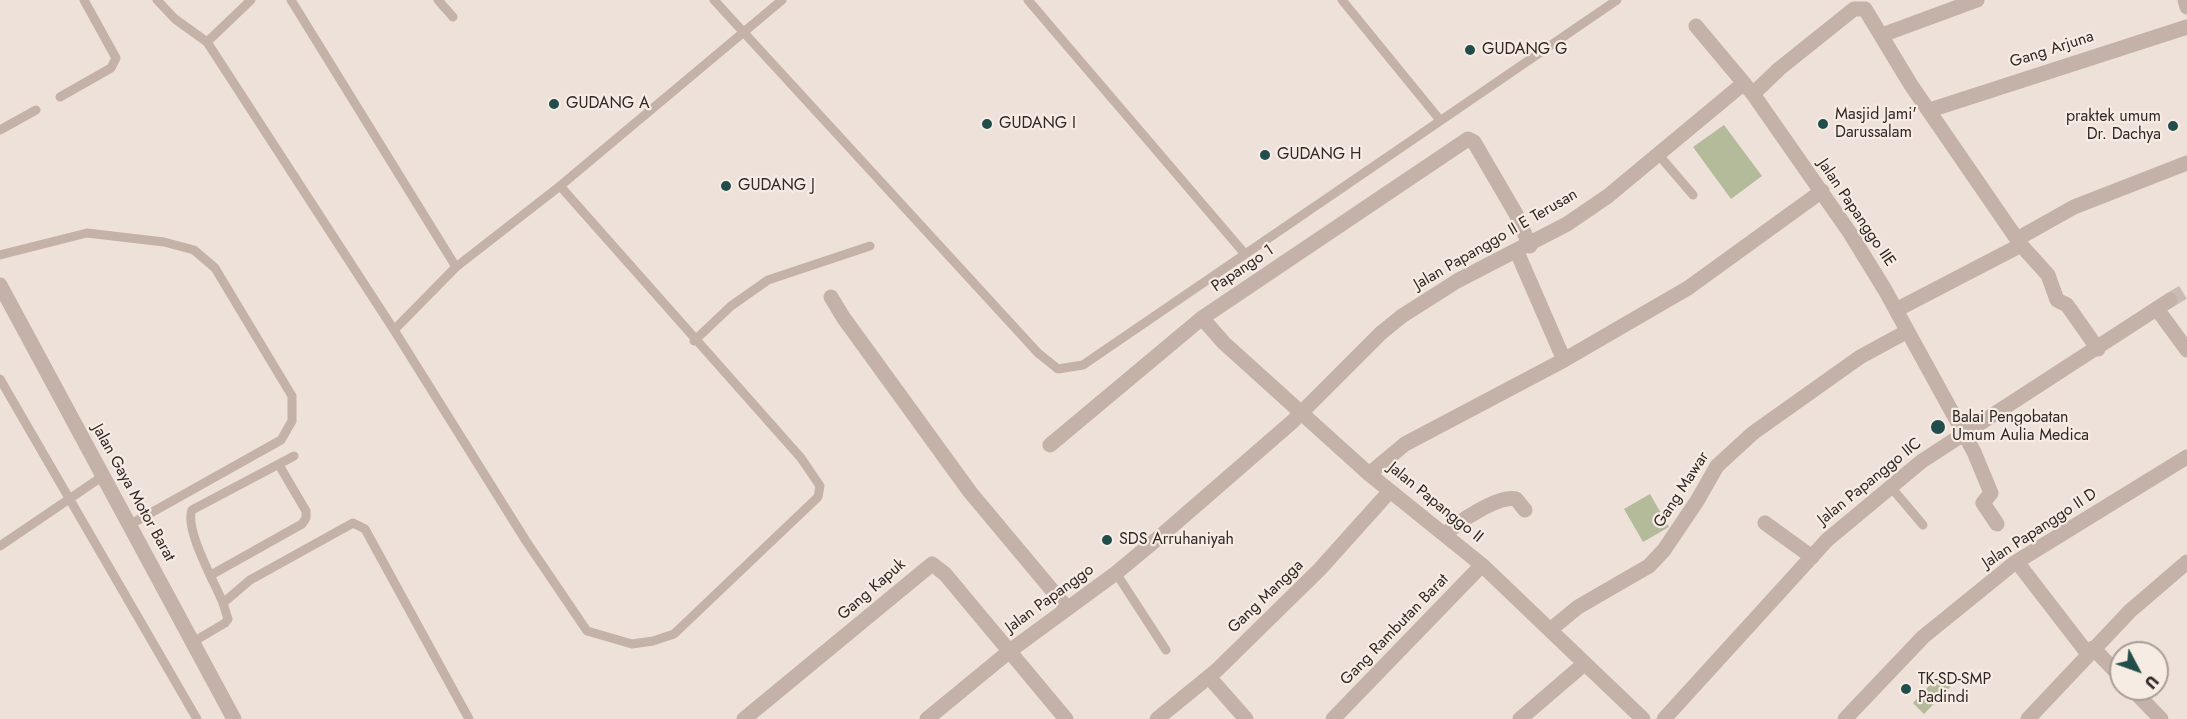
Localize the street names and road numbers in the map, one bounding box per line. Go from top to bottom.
street label: Gang Arjuna [2008,27,2096,73]
street label: Jalan Papanggo IIE [1813,156,1899,270]
street label: Jalan Papanggo II E Terusan [1411,185,1581,295]
street label: Papango 1 [1208,241,1278,297]
street label: Jalan Gaya Motor Barat [87,421,179,565]
street label: Jalan Papanggo IIC [1814,434,1926,530]
street label: Gang Mawar [1650,448,1714,532]
street label: Jalan Papanggo II [1384,459,1486,547]
street label: Jalan Papanggo II D [1979,485,2101,573]
street label: Gang Kapuk [834,555,910,625]
street label: Gang Mangga [1224,556,1308,638]
street label: Jalan Papanggo [1002,561,1098,637]
street label: Gang Rambutan Barat [1337,570,1453,690]

